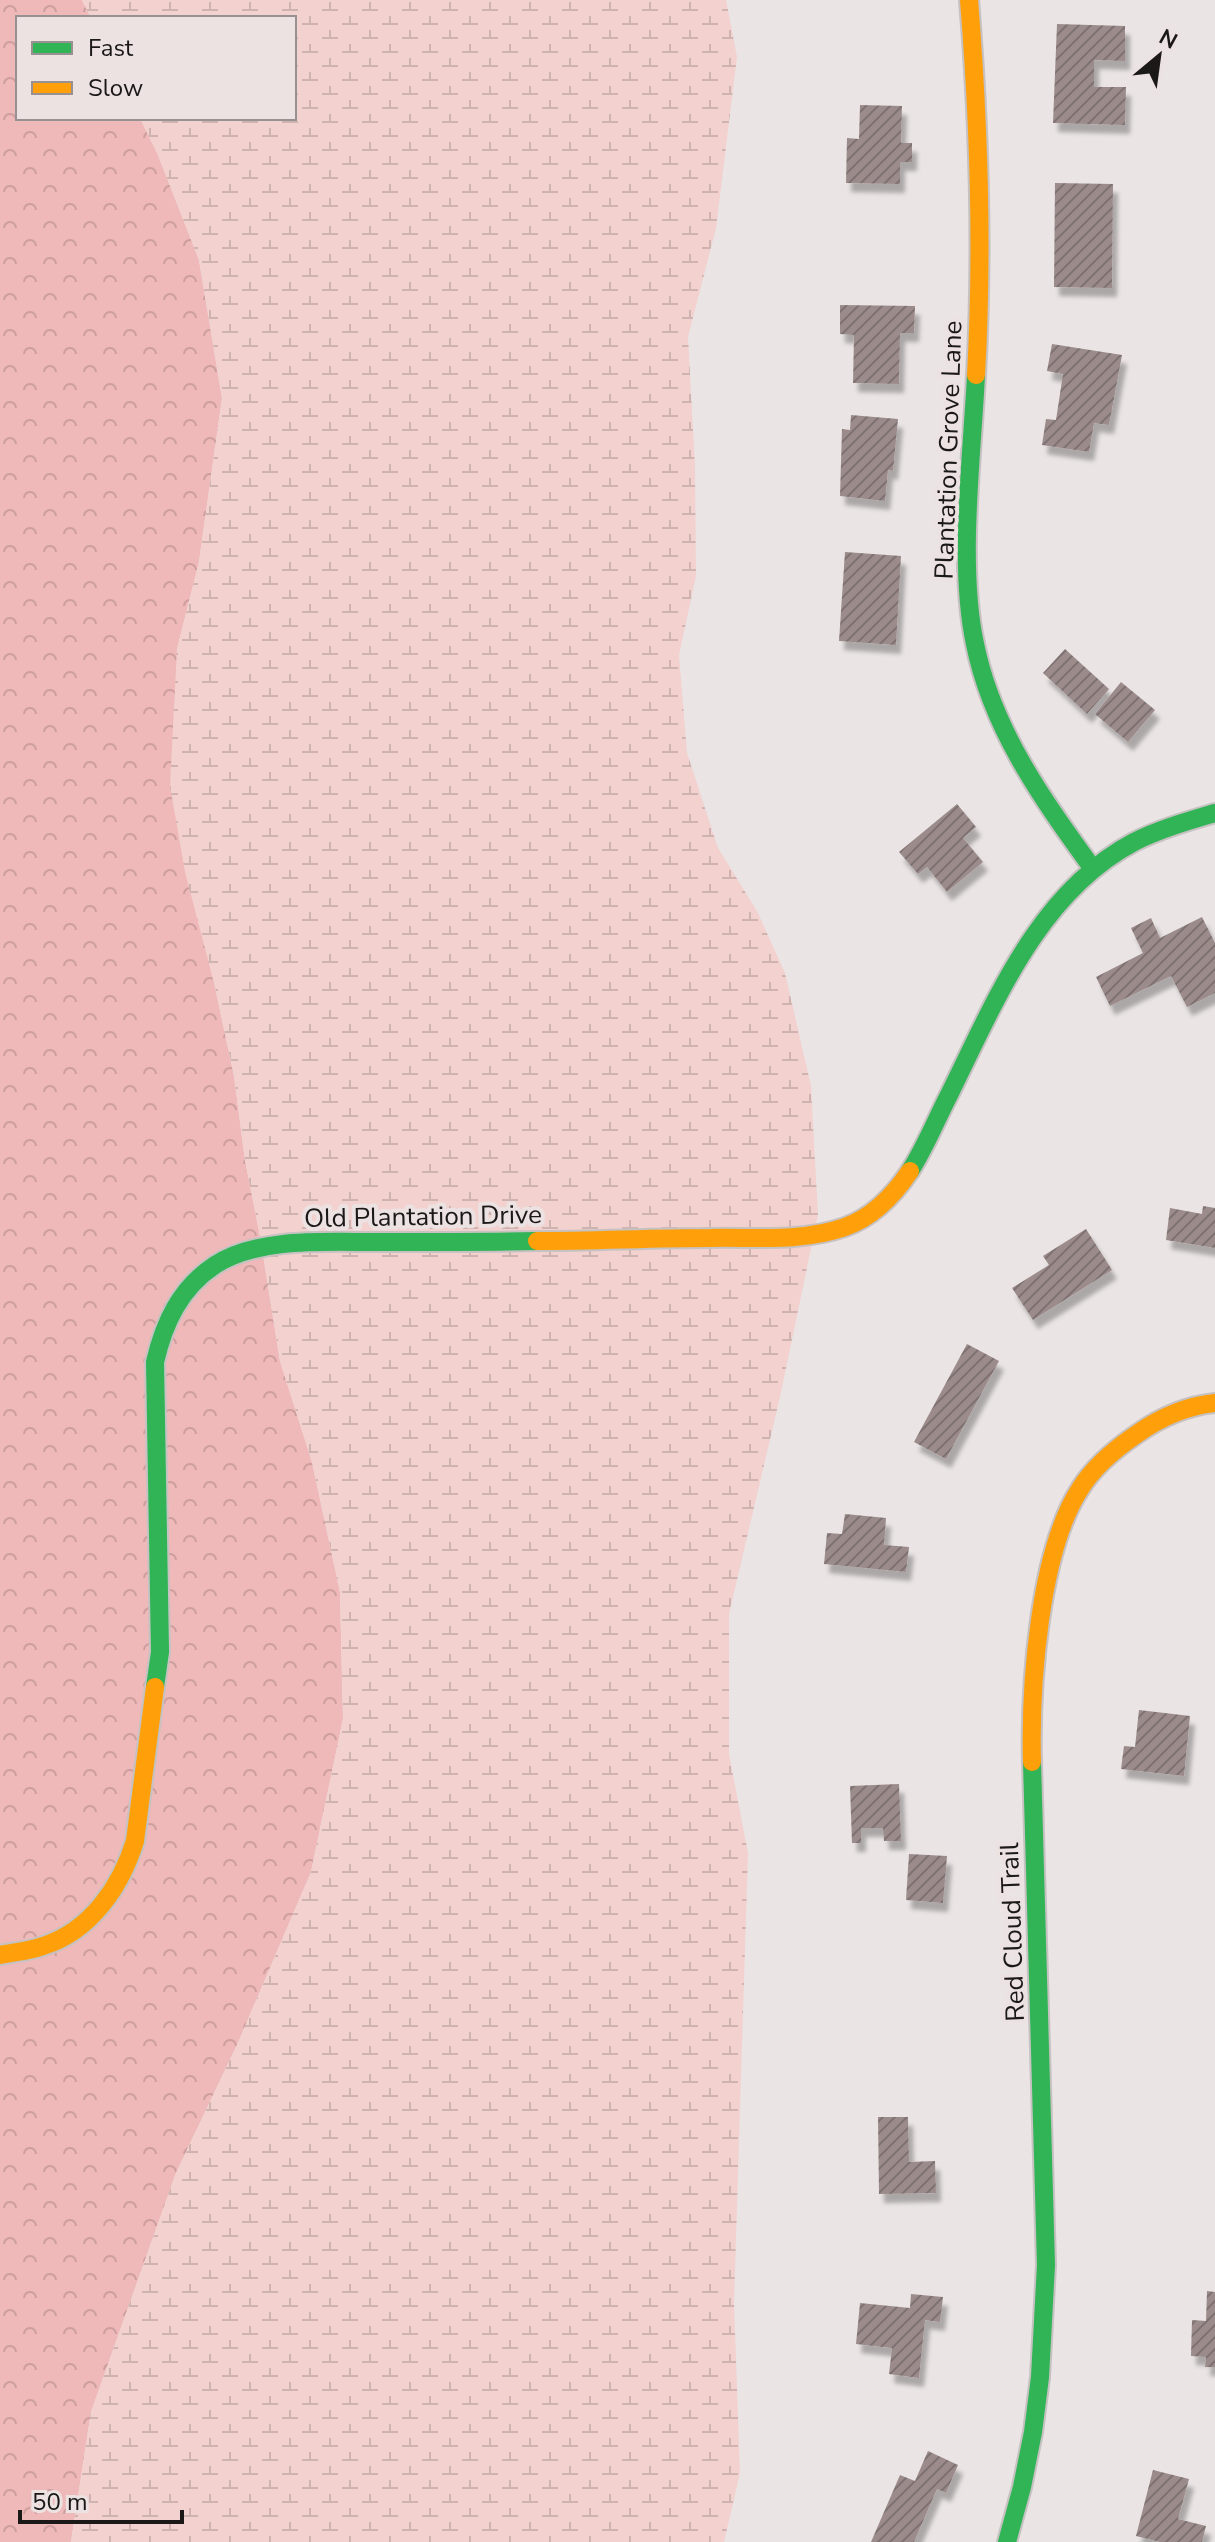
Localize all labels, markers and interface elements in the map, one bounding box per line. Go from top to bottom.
legend [16,16,296,120]
north arrow [1119,16,1199,96]
text: N [1154,22,1183,56]
text: Fast [88,32,134,64]
text: Slow [88,72,143,104]
street label: Plantation Grove Lane [926,320,971,580]
street label: Old Plantation Drive [304,1197,542,1236]
street label: Red Cloud Trail [992,1842,1033,2022]
scale bar [20,2474,182,2524]
text: 50 m [32,2486,88,2518]

